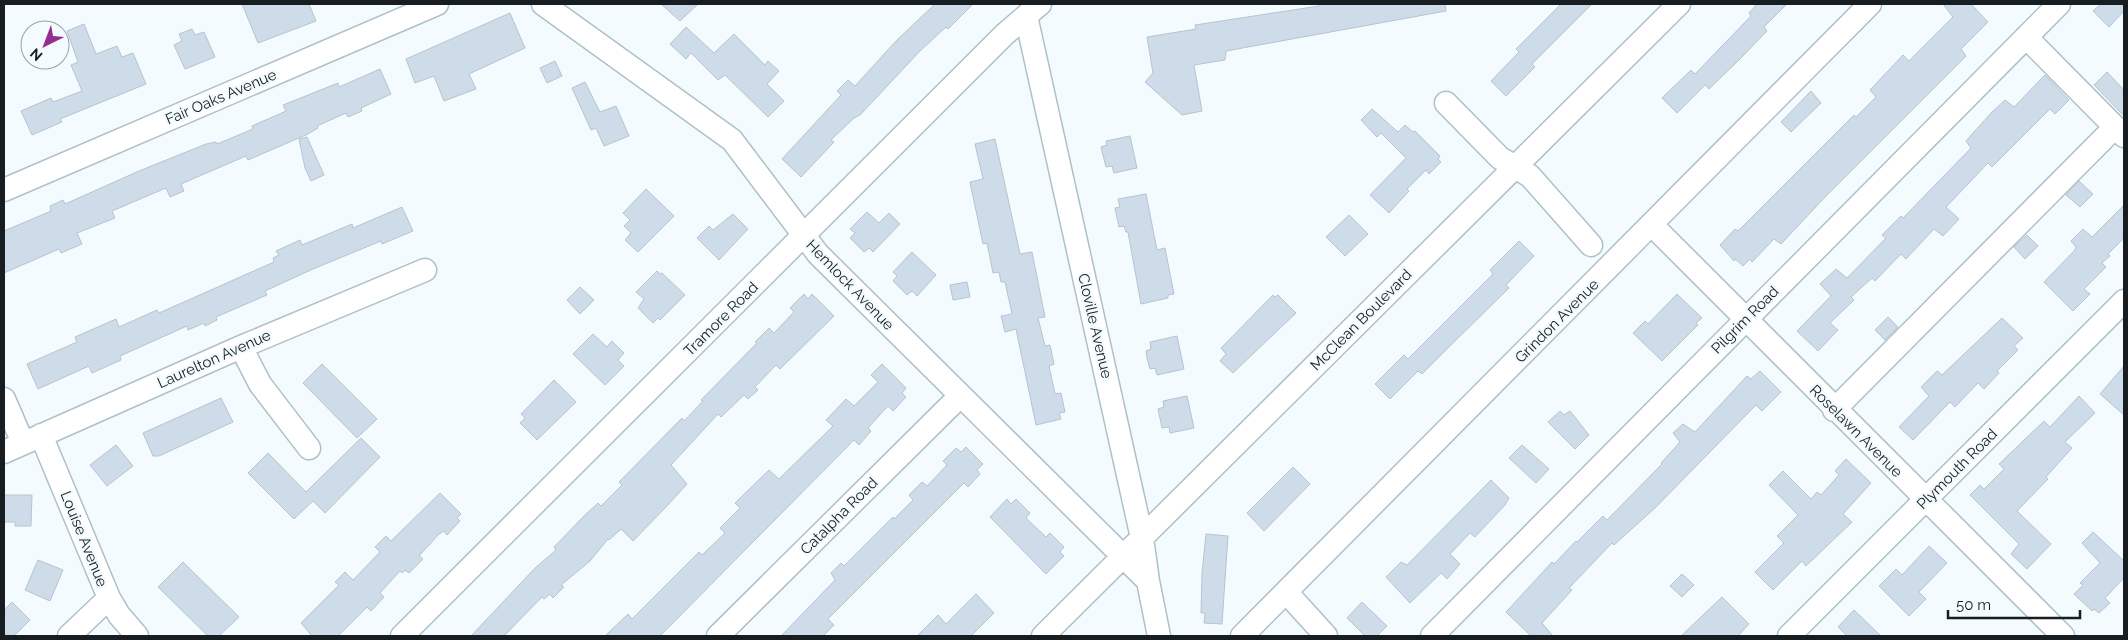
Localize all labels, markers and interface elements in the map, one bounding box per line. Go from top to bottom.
north arrow [20,20,70,70]
text: N [27,45,46,64]
street label: Fair Oaks Avenue [163,65,279,128]
street label: Hemlock Avenue [802,236,898,334]
street label: McClean Boulevard [1307,266,1415,374]
street label: Cloville Avenue [1074,272,1116,380]
street label: Grindon Avenue [1511,275,1603,367]
street label: Tramore Road [680,278,762,360]
street label: Pilgrim Road [1707,282,1783,358]
street label: Laurelton Avenue [154,326,274,392]
street label: Roselawn Avenue [1806,381,1906,481]
street label: Plymouth Road [1913,425,2001,513]
street label: Catalpha Road [797,474,881,558]
street label: Louise Avenue [57,488,111,590]
scale bar [1948,588,2080,620]
text: 50 m [1956,596,1991,614]

